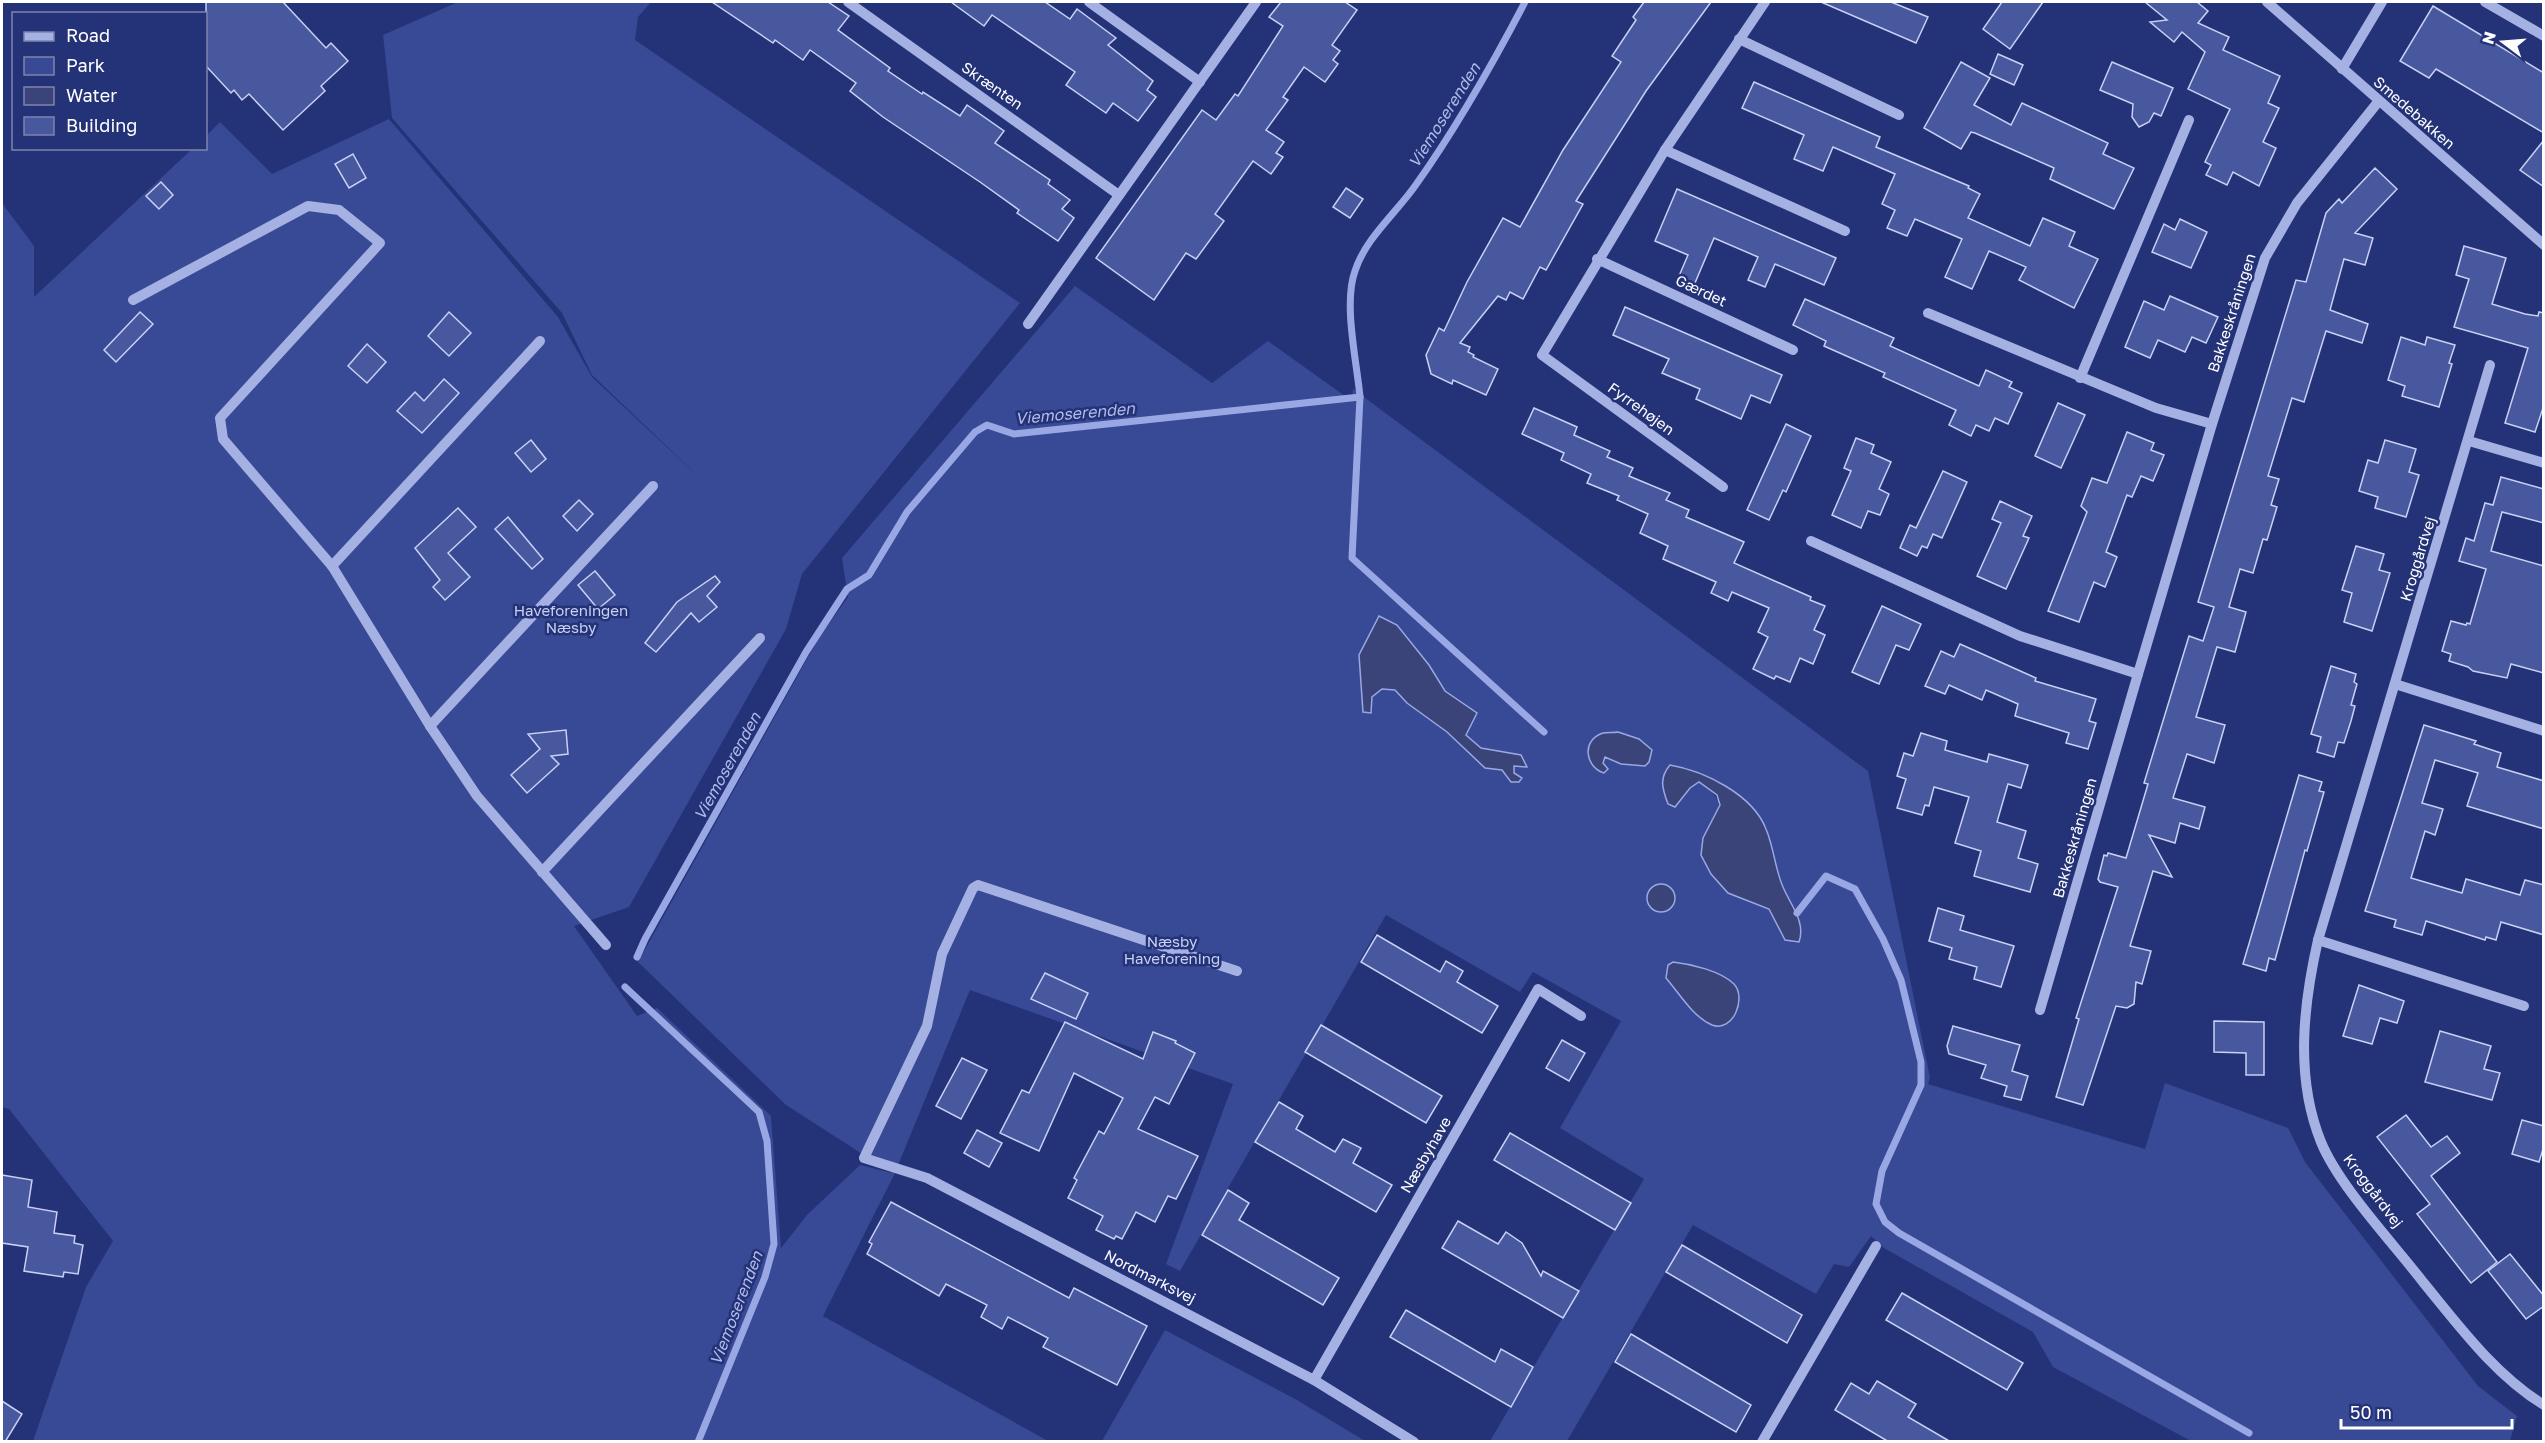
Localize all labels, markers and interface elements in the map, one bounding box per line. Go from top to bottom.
legend [12,12,207,150]
north arrow [2473,12,2533,72]
text: Road [66,24,110,46]
text: N [2477,29,2500,46]
text: Park [66,54,105,76]
street label: Skrænten [958,58,1027,113]
water label: Viemoserenden [1404,58,1485,171]
street label: Smedebakken [2370,72,2459,152]
text: Water [66,84,117,106]
text: Building [66,114,137,136]
street label: Bakkeskråningen [2203,251,2259,374]
street label: Gærdet [1673,270,1730,310]
street label: Fyrrehøjen [1605,378,1678,438]
water label: Viemoserenden [1014,398,1137,428]
street label: Kroggårdvej [2396,514,2438,603]
park label: Haveforeningen Næsby [514,601,628,636]
water label: Viemoserenden [689,708,765,823]
street label: Bakkeskråningen [2048,776,2100,900]
park label: Næsby Haveforening [1124,932,1220,967]
street label: Næsbyhave [1396,1113,1454,1196]
street label: Kroggårdvej [2340,1150,2407,1231]
street label: Nordmarksvej [1102,1245,1199,1307]
water label: Viemoserenden [705,1247,767,1368]
scale bar [2341,1392,2512,1430]
text: 50 m [2350,1401,2392,1423]

